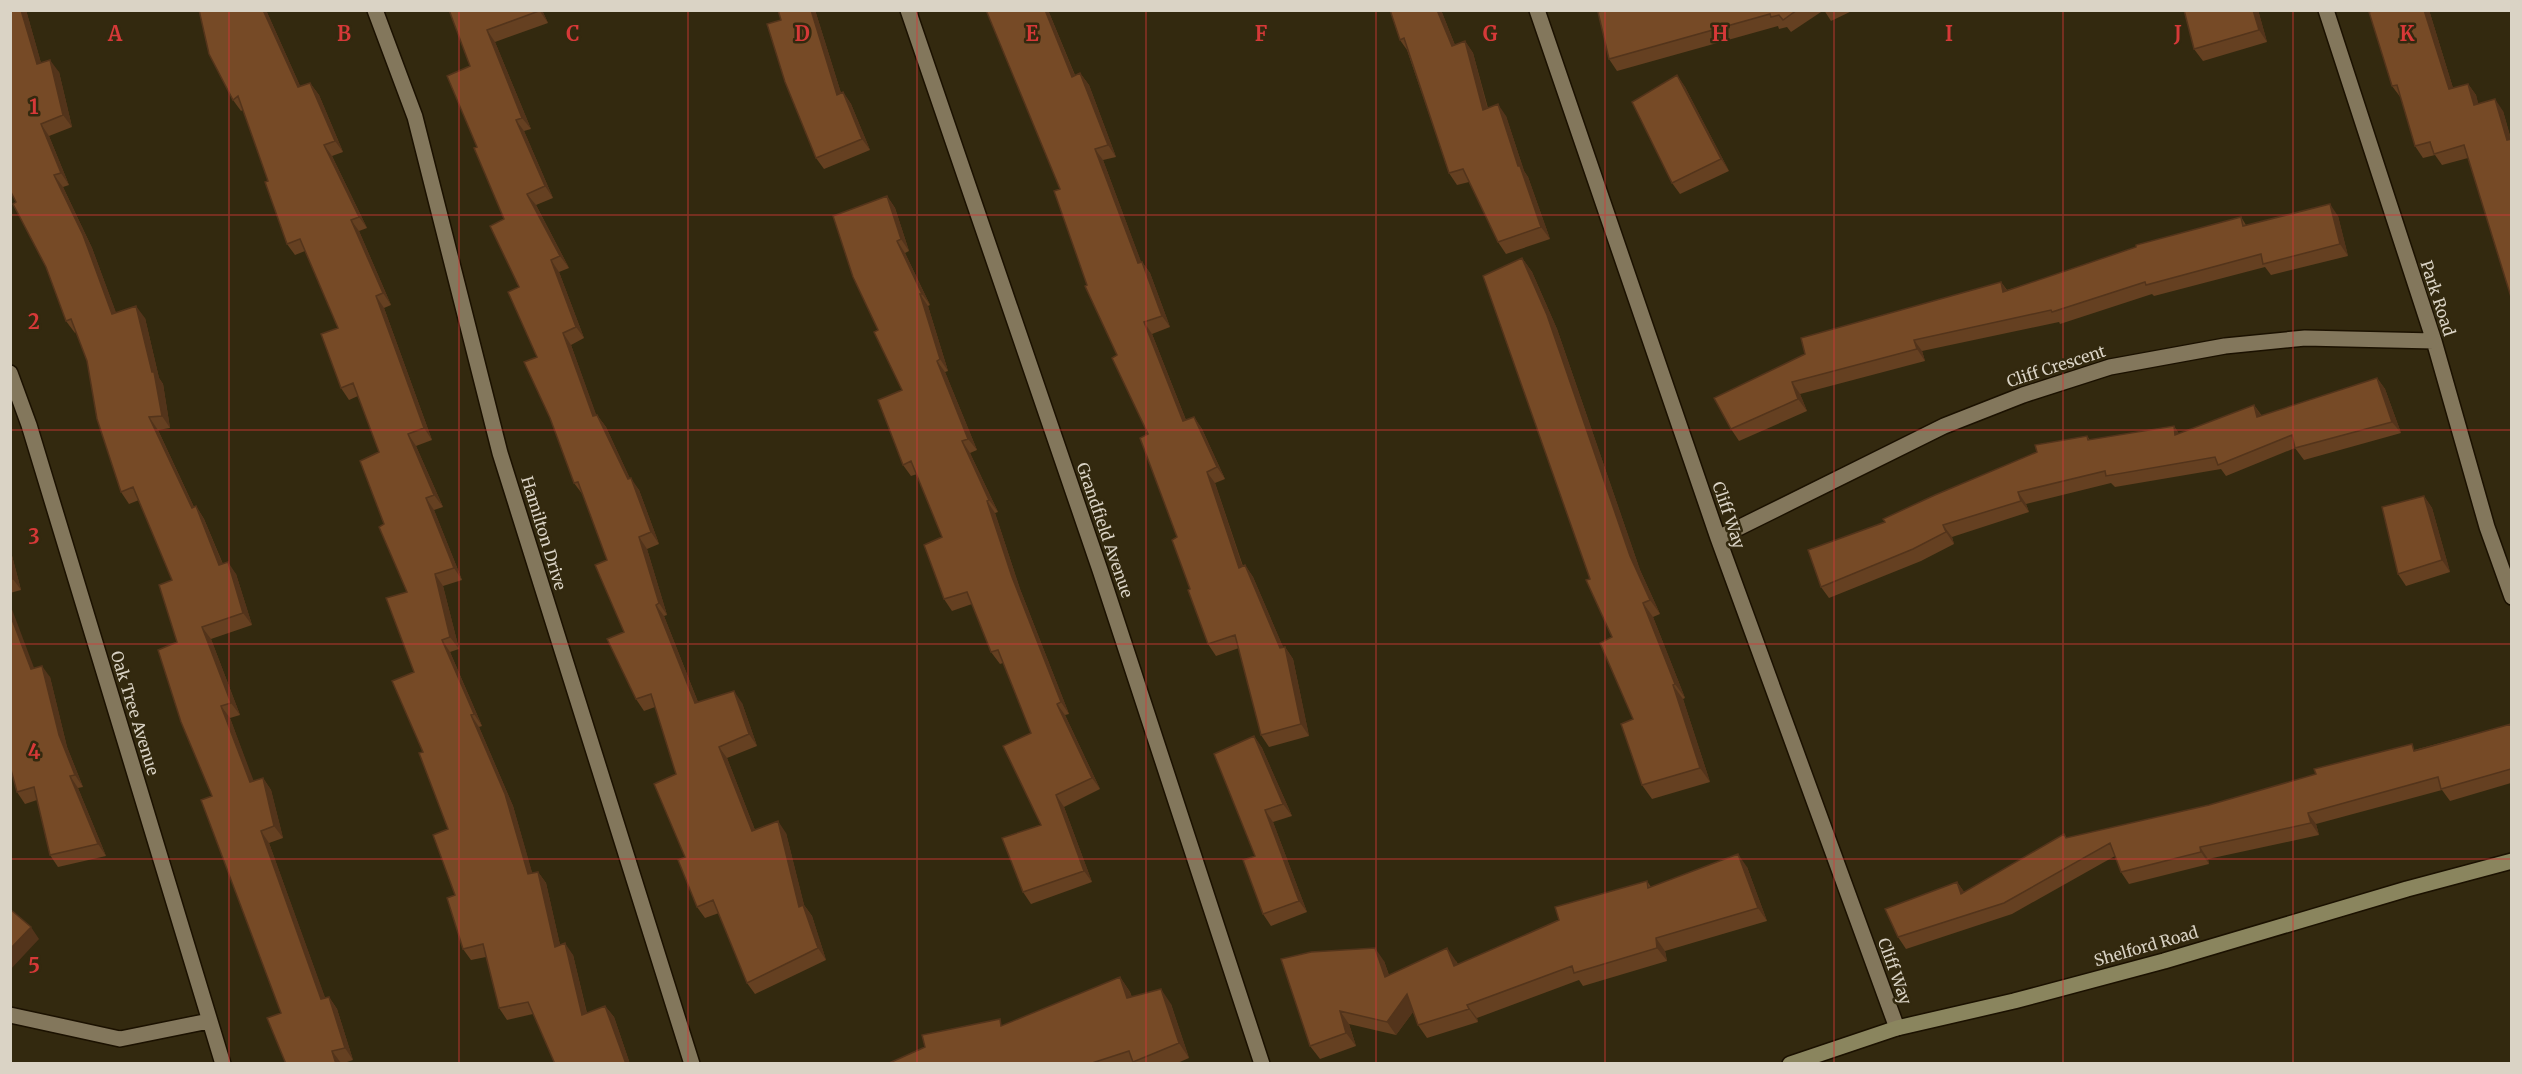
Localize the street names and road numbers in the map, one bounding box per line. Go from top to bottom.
street label: Park Road [2416,258,2460,339]
street label: Cliff Crescent [2004,340,2109,391]
street label: Grandfield Avenue [1073,460,1137,600]
street label: Hamilton Drive [517,474,571,592]
street label: Cliff Way [1708,479,1750,552]
street label: Oak Tree Avenue [107,648,163,778]
street label: Shelford Road [2092,922,2201,970]
street label: Cliff Way [1874,935,1917,1008]

